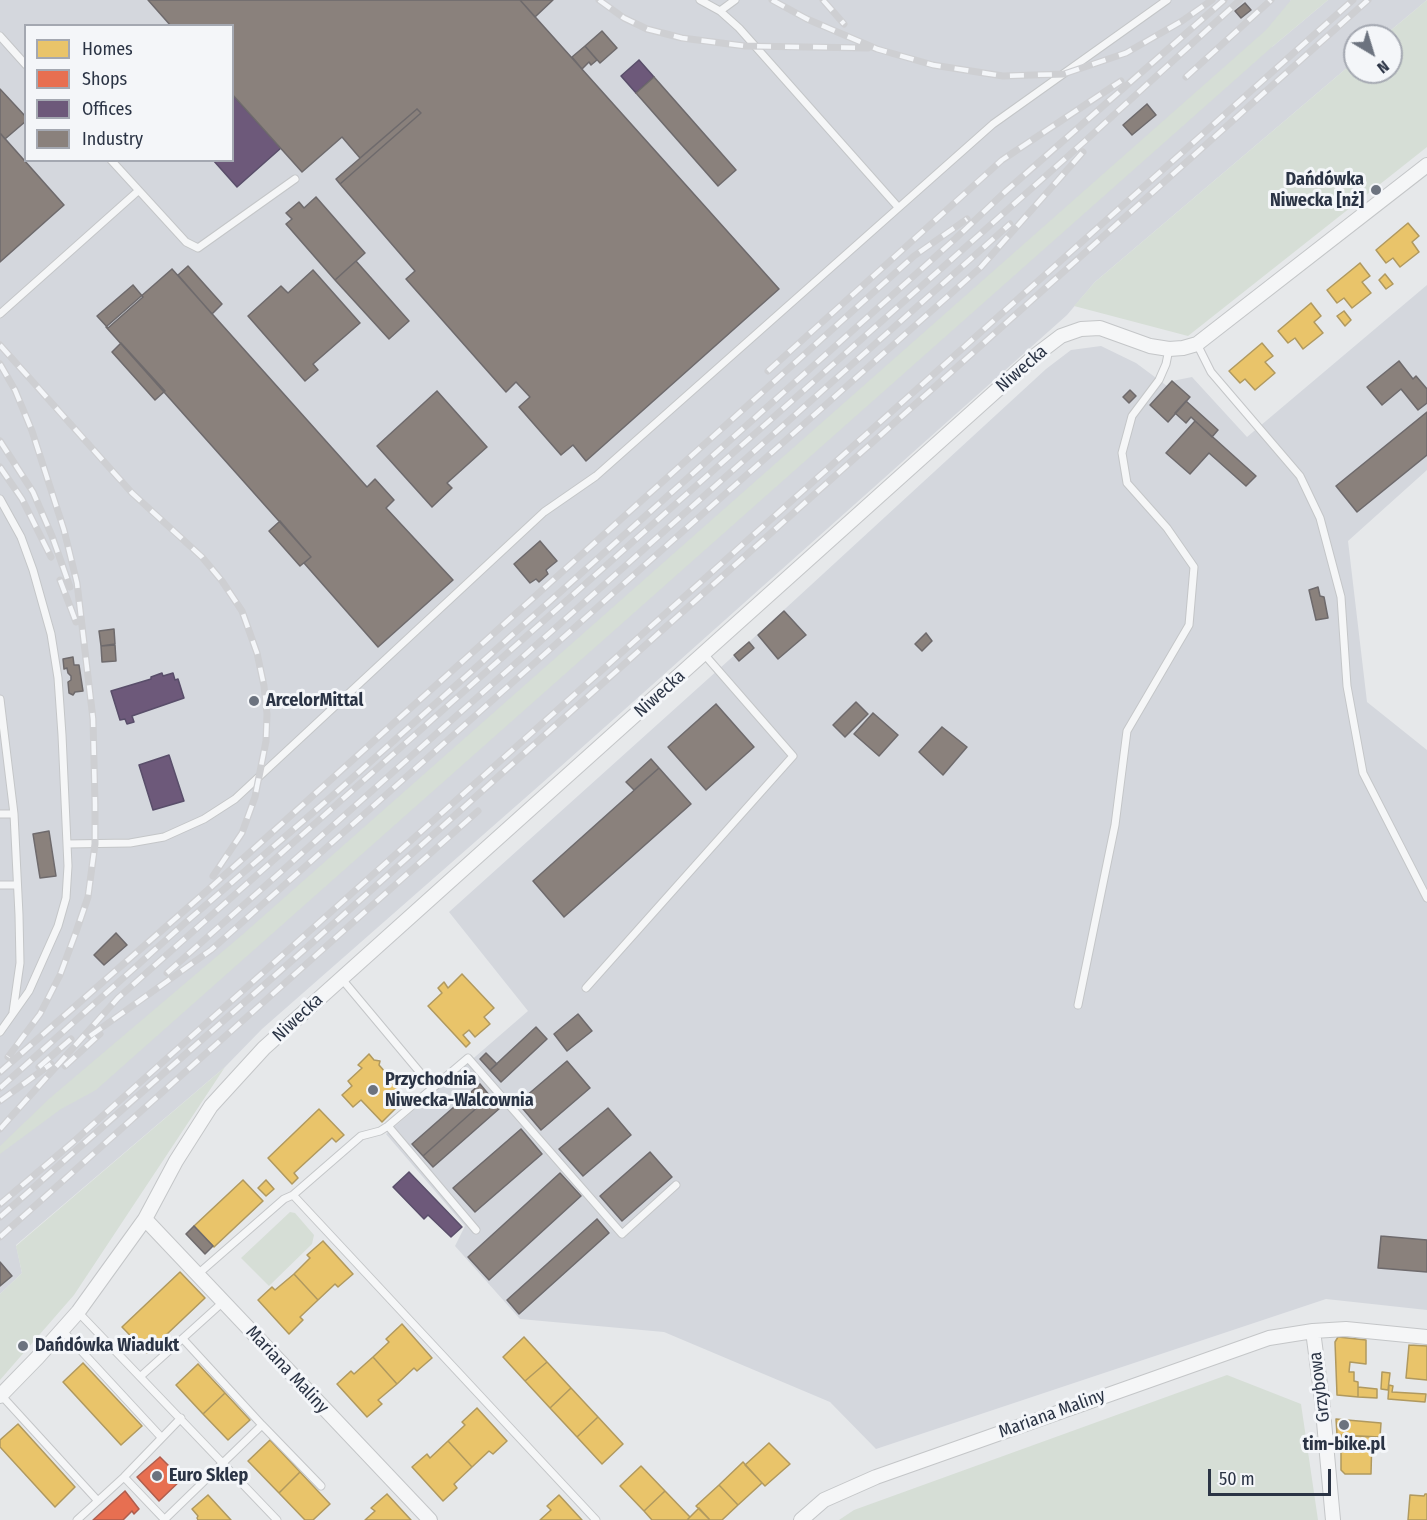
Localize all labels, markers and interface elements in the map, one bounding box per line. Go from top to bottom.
legend [24,24,234,162]
north arrow [1343,24,1403,84]
text: Homes [82,38,133,60]
text: N [1374,57,1393,77]
text: Shops [82,68,127,90]
text: Offices [82,98,132,120]
text: Industry [82,128,143,150]
place label: Dańdówka Niwecka [nż] [1270,169,1364,212]
marker: Dańdówka Niwecka [nż] [1369,183,1383,197]
street label: Niwecka [992,341,1052,397]
street label: Niwecka [630,666,690,722]
place label: ArcelorMittal [266,690,363,712]
marker: ArcelorMittal [247,694,261,708]
street label: Niwecka [268,989,328,1047]
place label: Przychodnia Niwecka-Walcownia [385,1069,534,1112]
marker: Przychodnia Niwecka-Walcownia [366,1083,380,1097]
street label: Mariana Maliny [241,1322,333,1418]
place label: Dańdówka Wiadukt [35,1335,179,1357]
marker: Dańdówka Wiadukt [16,1339,30,1353]
street label: Grzybowa [1305,1350,1335,1424]
street label: Mariana Maliny [996,1385,1108,1443]
marker: tim-bike.pl [1337,1418,1351,1432]
place label: tim-bike.pl [1303,1434,1385,1456]
scale bar [1211,1457,1334,1495]
place label: Euro Sklep [169,1465,248,1487]
text: 50 m [1219,1468,1255,1490]
marker: Euro Sklep [150,1469,164,1483]

